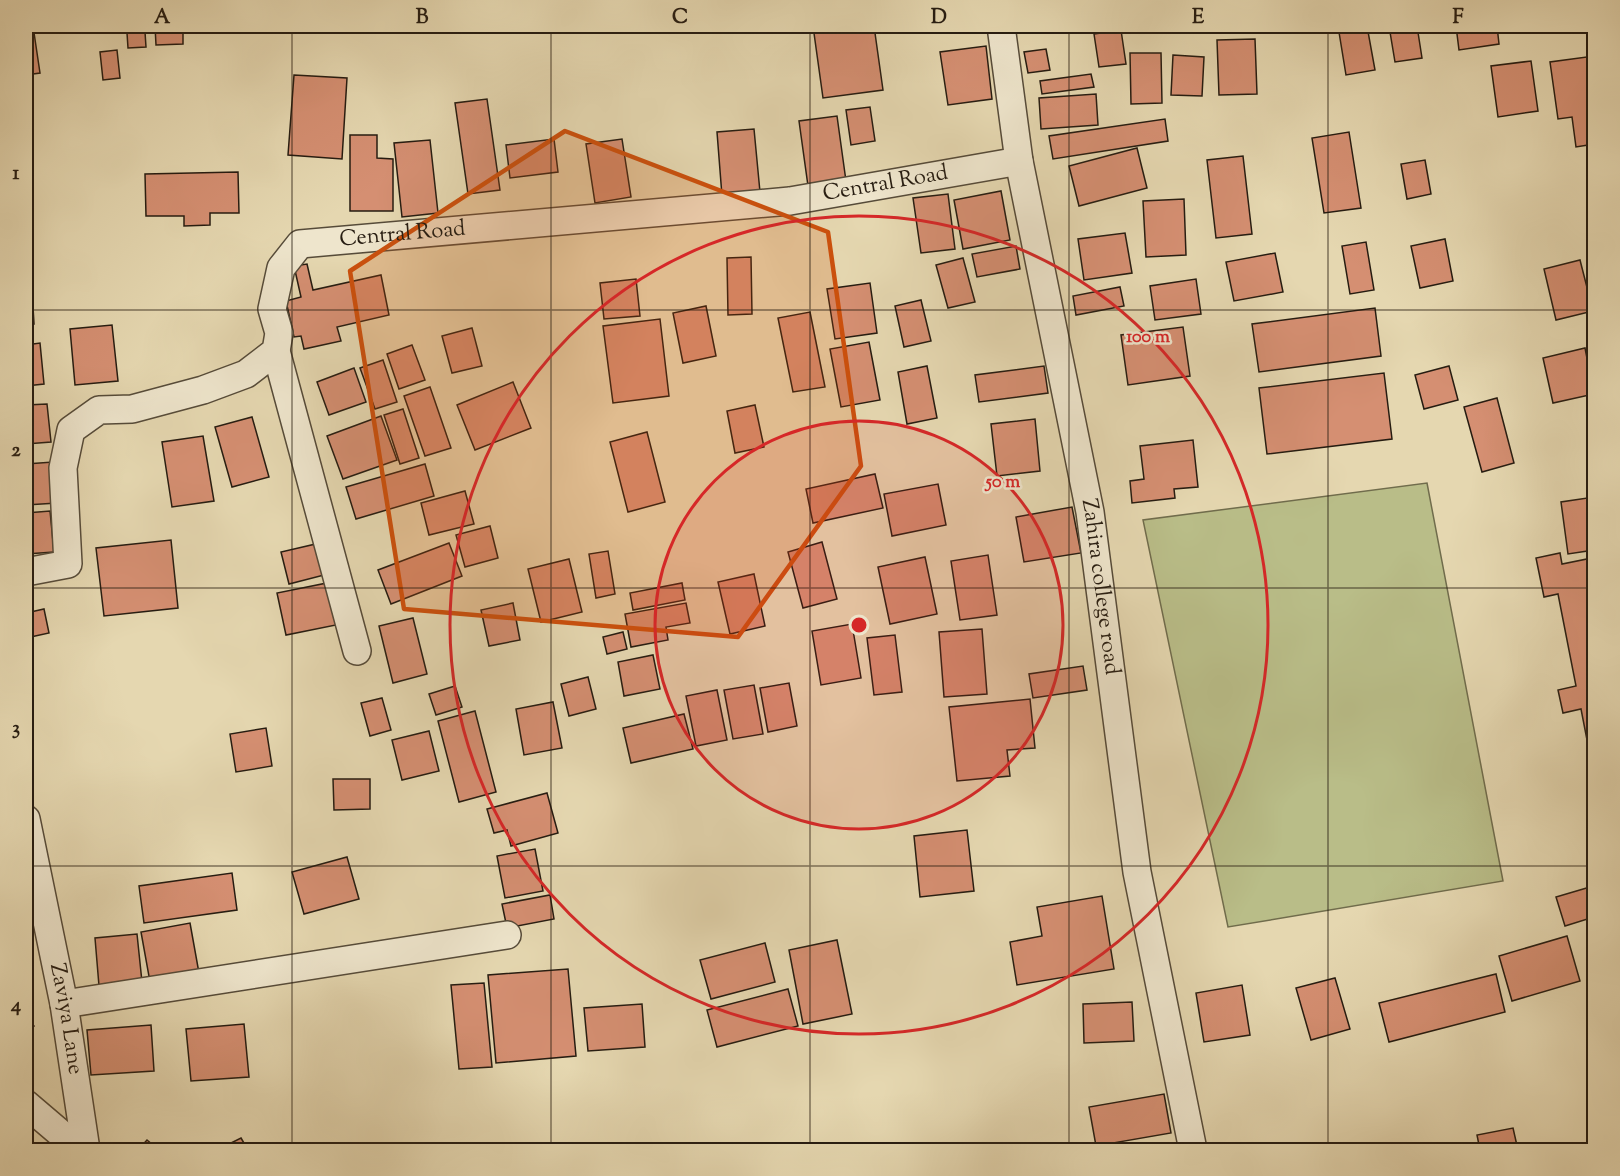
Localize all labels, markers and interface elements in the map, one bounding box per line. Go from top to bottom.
text: A [154,4,171,33]
text: B [416,4,429,33]
text: C [672,4,688,33]
text: D [931,4,947,33]
text: E [1192,4,1205,33]
text: F [1452,4,1464,33]
street label: Central Road [820,158,951,211]
text: 1 [13,160,20,189]
street label: Central Road [338,214,467,256]
text: 100 m [1126,325,1170,351]
text: 2 [11,437,21,466]
text: 50 m [984,470,1020,496]
street label: Zahira college road [1072,496,1127,677]
centre of rings [849,615,869,635]
text: 3 [12,715,20,744]
street label: Zaviya Lane [40,961,90,1077]
text: 4 [10,992,21,1021]

